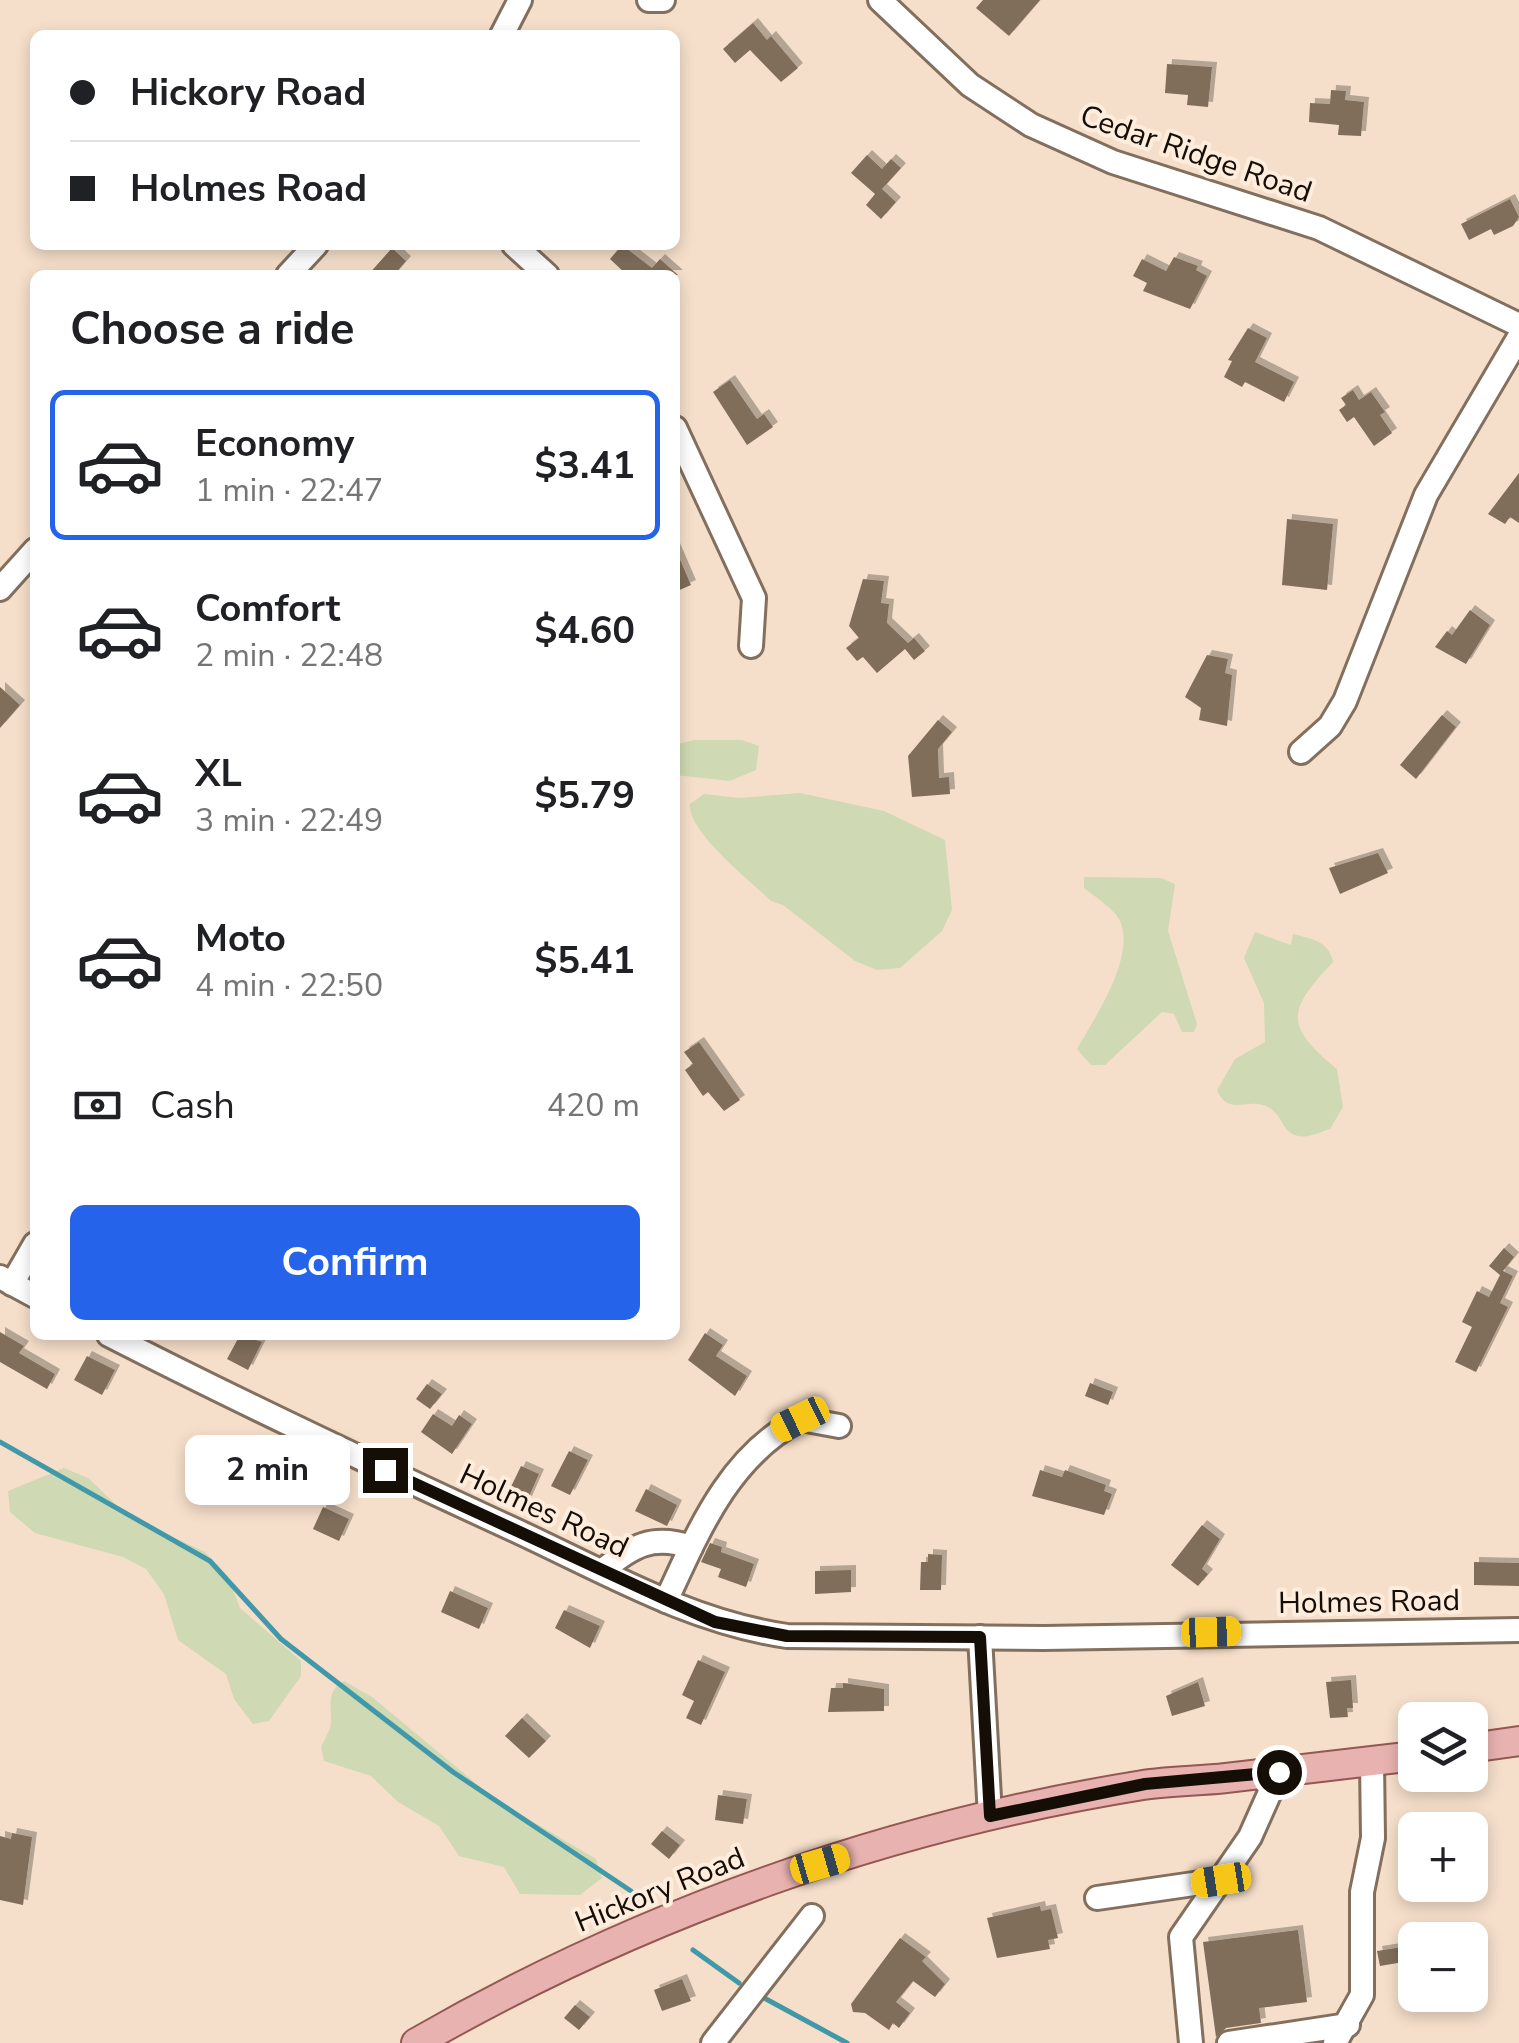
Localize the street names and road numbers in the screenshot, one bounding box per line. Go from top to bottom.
street label: Cedar Ridge Road [1075,95,1317,213]
street label: Holmes Road [453,1454,635,1568]
street label: Holmes Road [1278,1580,1460,1624]
street label: Hickory Road [569,1837,751,1943]

